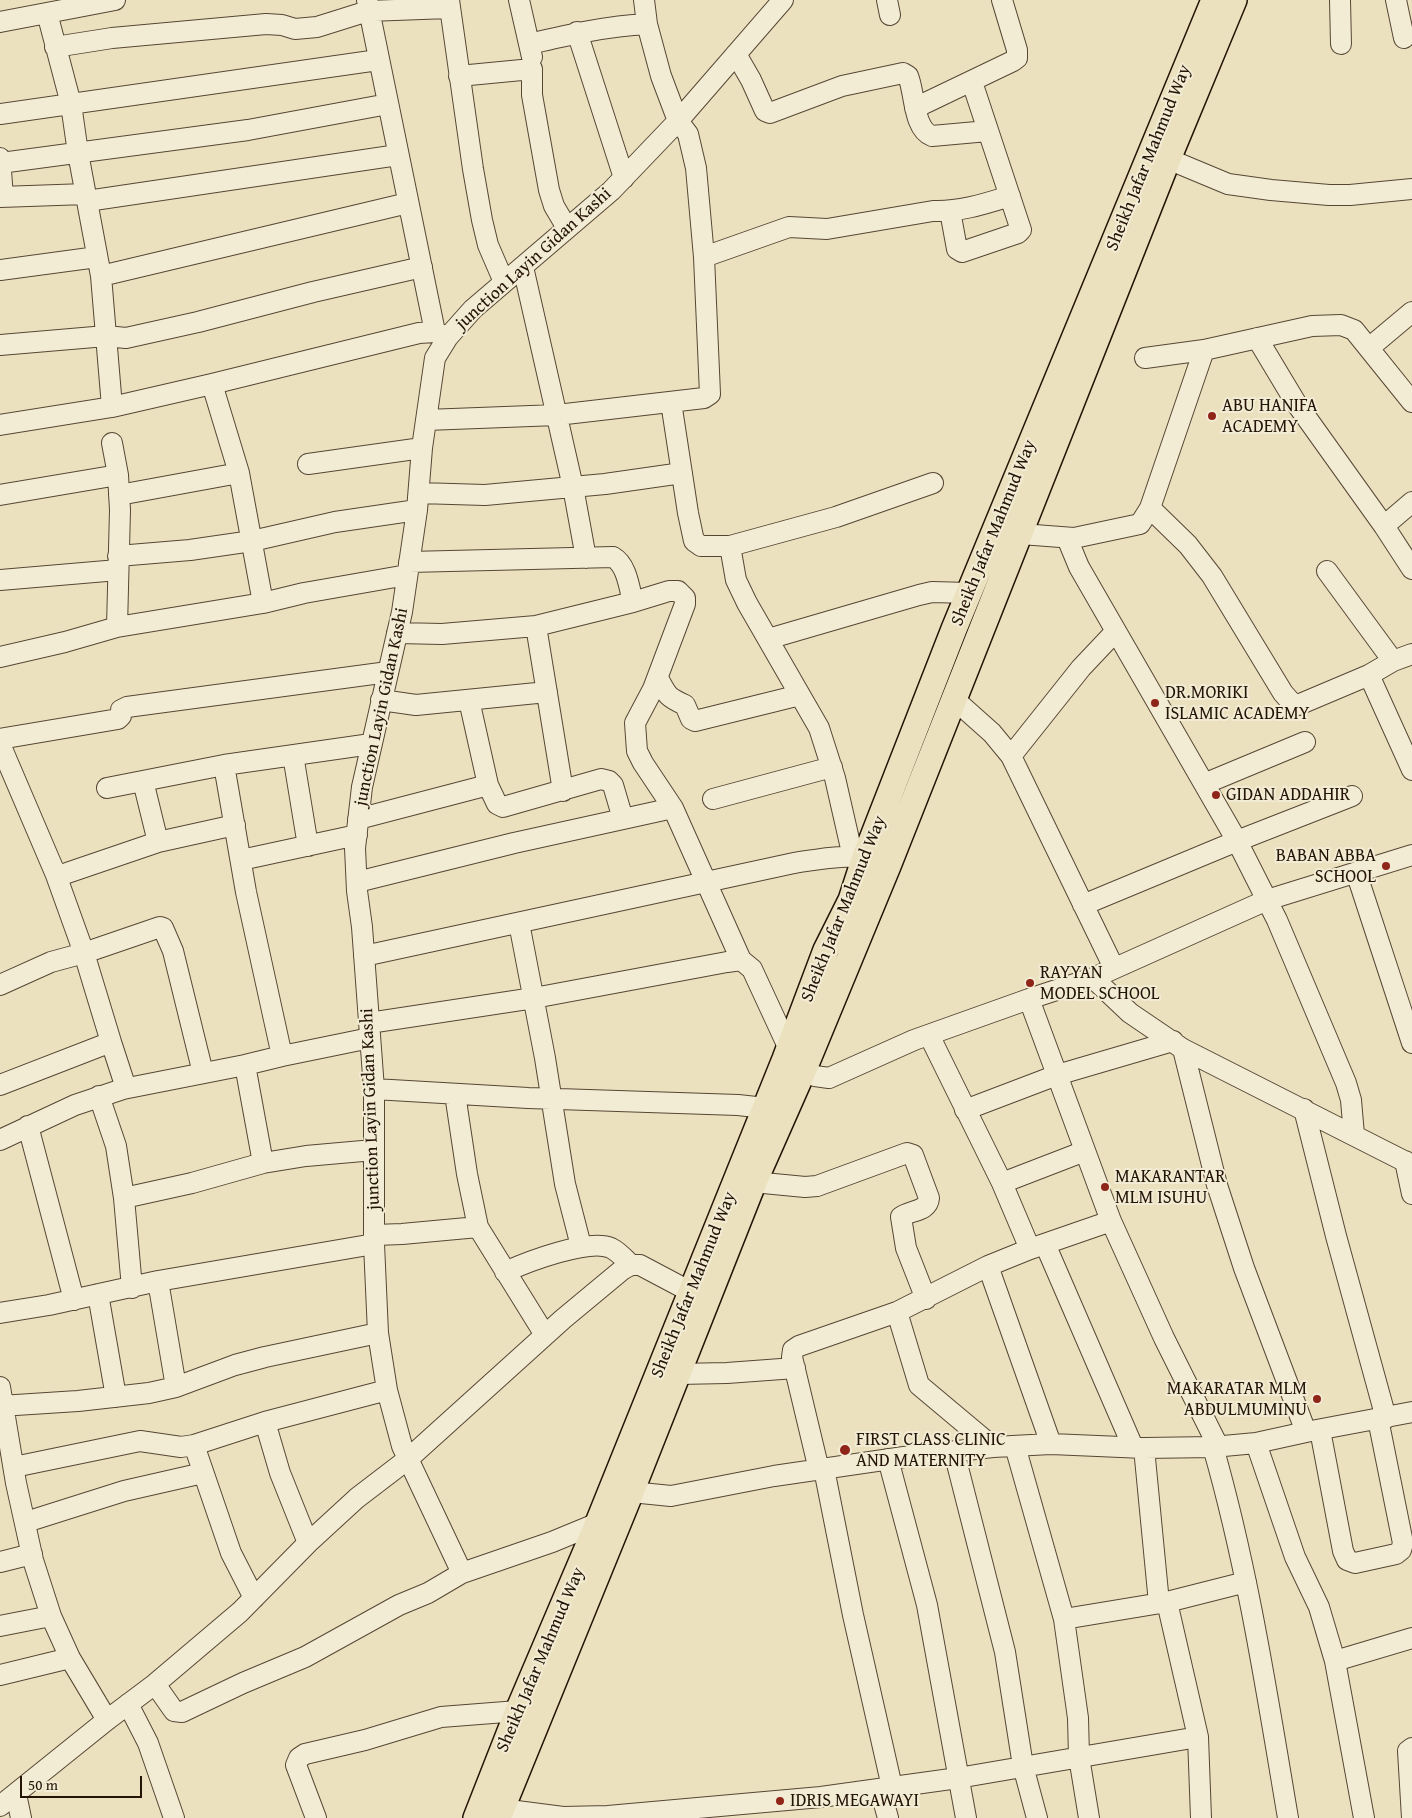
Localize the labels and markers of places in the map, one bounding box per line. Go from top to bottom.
place label: ABU HANIFA ACADEMY [1222,395,1317,438]
marker: ABU HANIFA ACADEMY [1206,410,1218,422]
place label: DR.MORIKI ISLAMIC ACADEMY [1165,682,1309,724]
marker: DR.MORIKI ISLAMIC ACADEMY [1149,697,1161,709]
place label: GIDAN ADDAHIR [1226,784,1350,806]
marker: GIDAN ADDAHIR [1210,789,1222,801]
place label: BABAN ABBA SCHOOL [1276,845,1376,888]
marker: BABAN ABBA SCHOOL [1380,860,1392,872]
place label: RAYYAN MODEL SCHOOL [1040,962,1160,1004]
marker: RAYYAN MODEL SCHOOL [1024,977,1036,989]
place label: MAKARANTAR MLM ISUHU [1115,1166,1226,1208]
marker: MAKARANTAR MLM ISUHU [1099,1181,1111,1193]
place label: MAKARATAR MLM ABDULMUMINU [1167,1378,1307,1420]
marker: MAKARATAR MLM ABDULMUMINU [1311,1393,1323,1405]
place label: FIRST CLASS CLINIC AND MATERNITY [856,1429,1006,1472]
marker: FIRST CLASS CLINIC AND MATERNITY [838,1443,852,1457]
place label: IDRIS MEGAWAYI [790,1790,919,1812]
marker: IDRIS MEGAWAYI [774,1795,786,1807]

